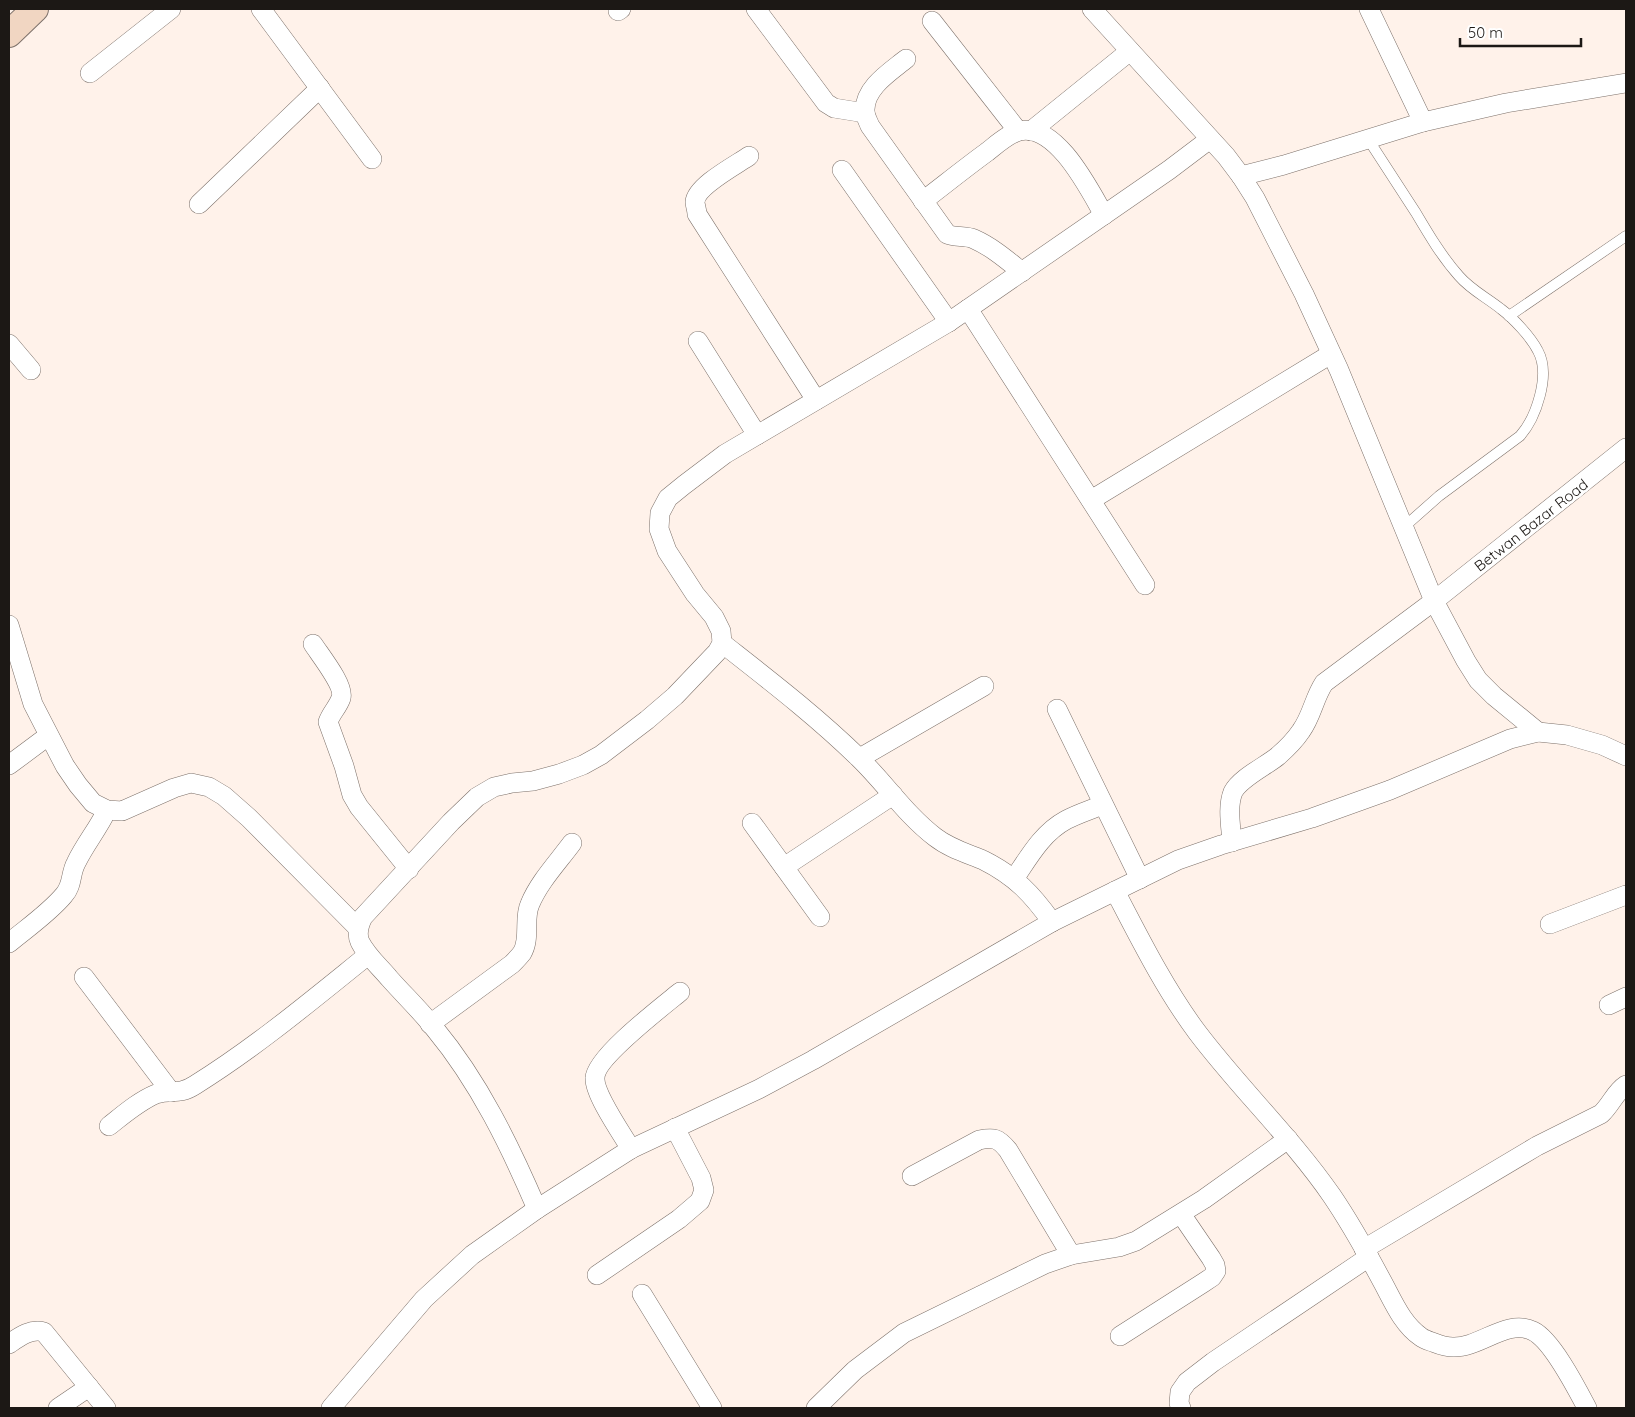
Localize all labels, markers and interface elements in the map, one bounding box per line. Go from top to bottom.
scale bar [1460,15,1581,47]
text: 50 m [1468,23,1503,42]
street label: Betwan Bazar Road [1470,475,1592,575]

